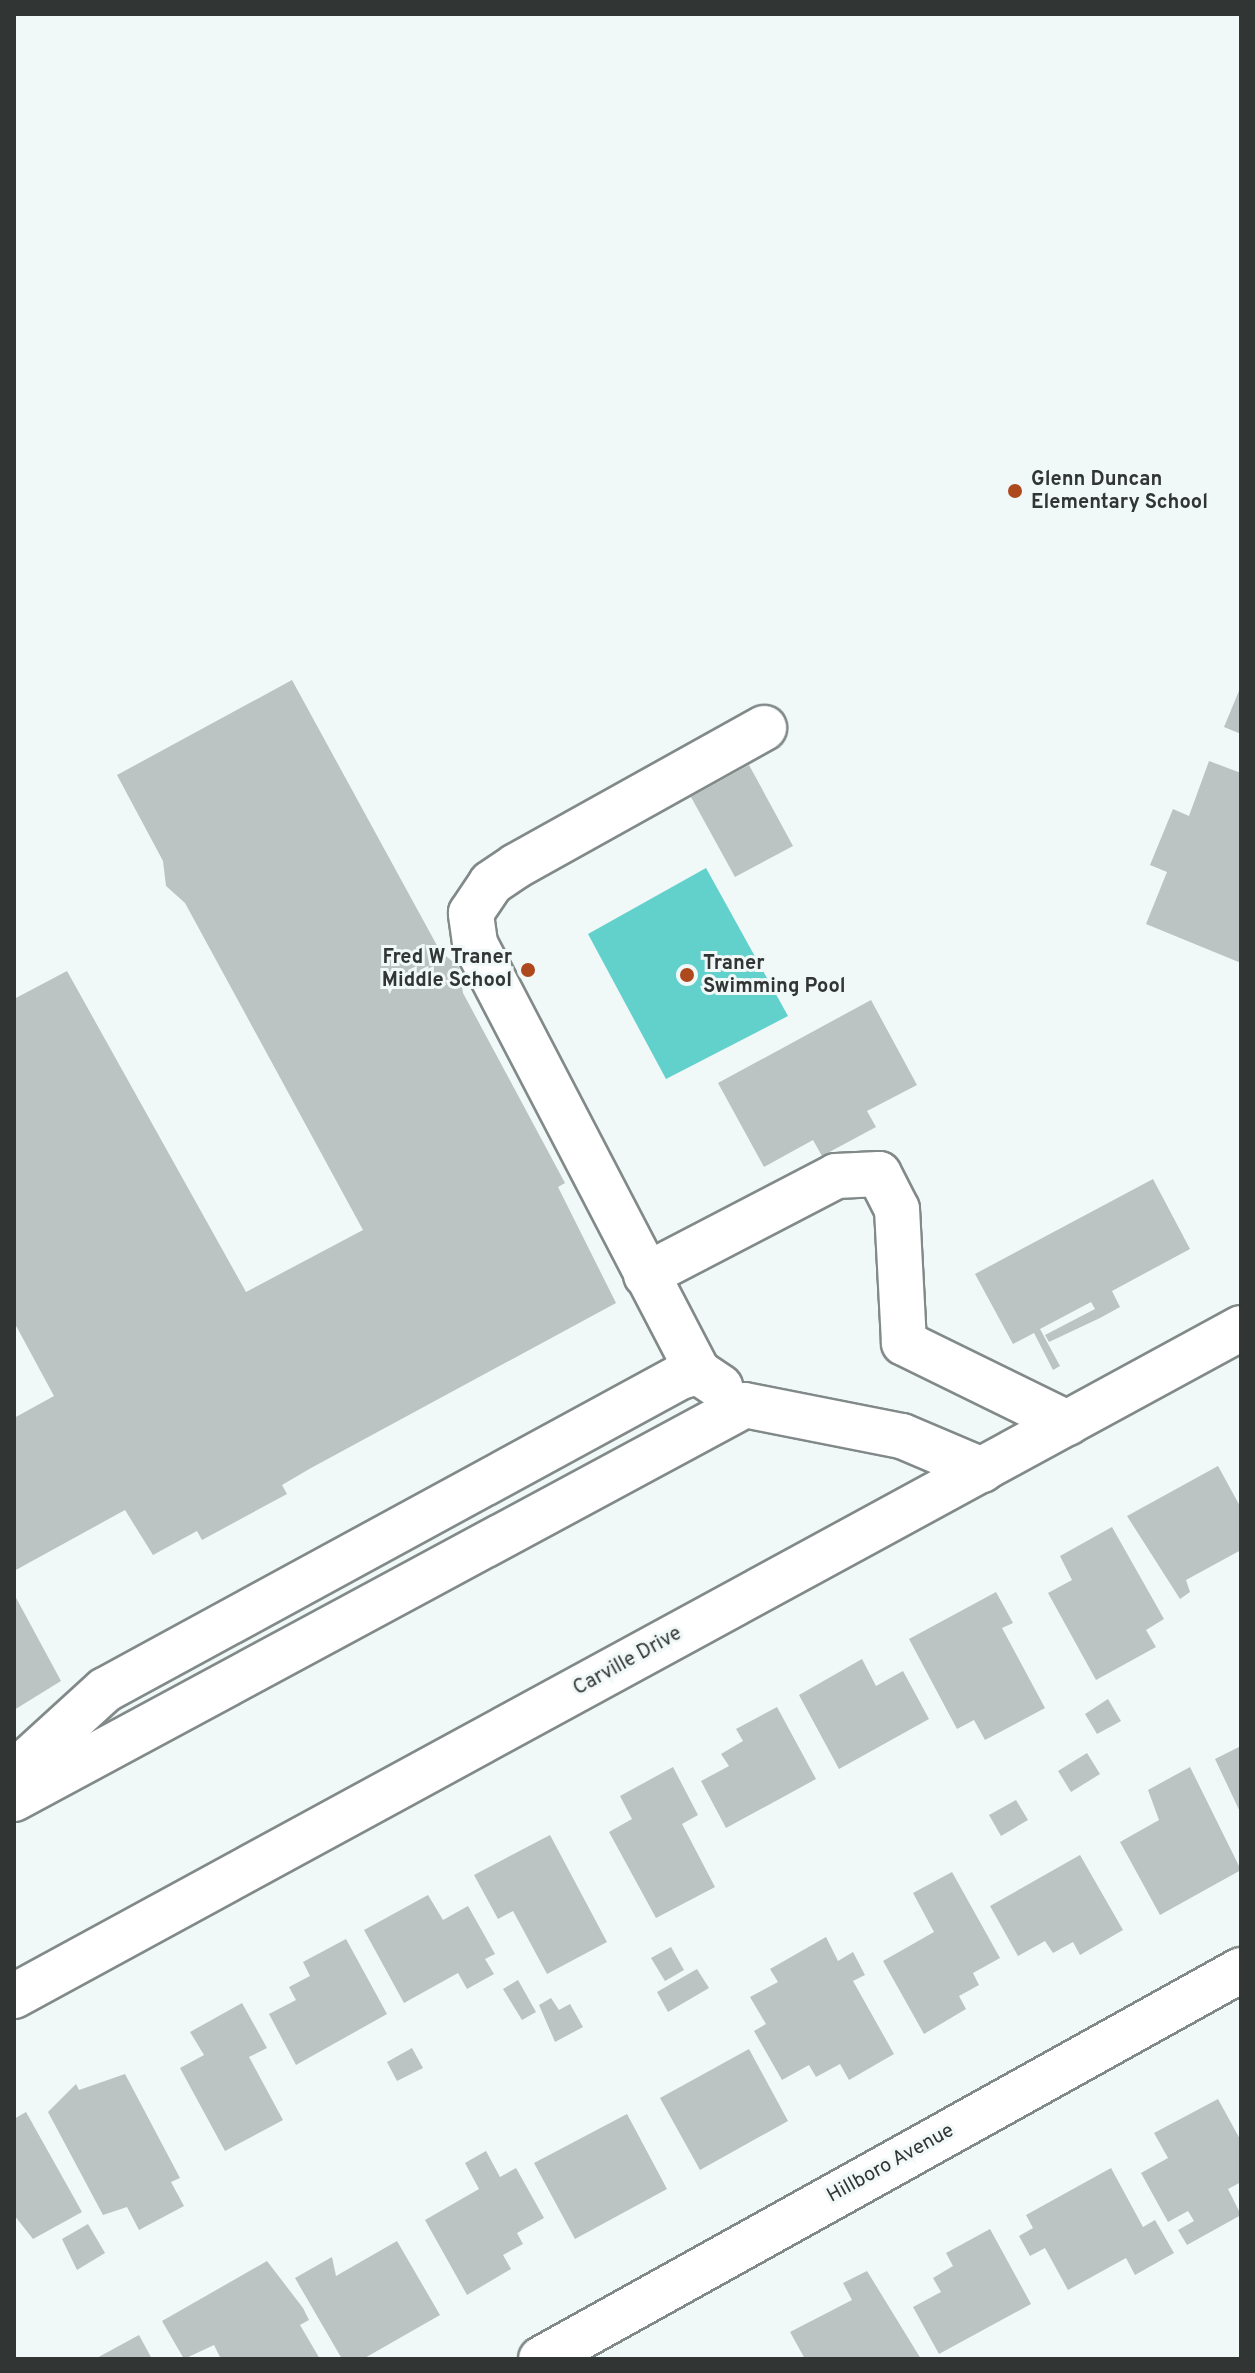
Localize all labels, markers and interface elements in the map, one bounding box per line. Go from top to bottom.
place label: Glenn Duncan Elementary School [1031,468,1208,515]
marker: Glenn Duncan Elementary School [1006,482,1024,500]
place label: Fred W Traner Middle School [382,946,512,993]
place label: Traner Swimming Pool [703,952,846,999]
marker: Fred W Traner Middle School [519,961,537,979]
marker: Traner Swimming Pool [678,966,696,984]
street label: Carville Drive [570,1622,686,1702]
street label: Hillboro Avenue [823,2119,959,2209]

